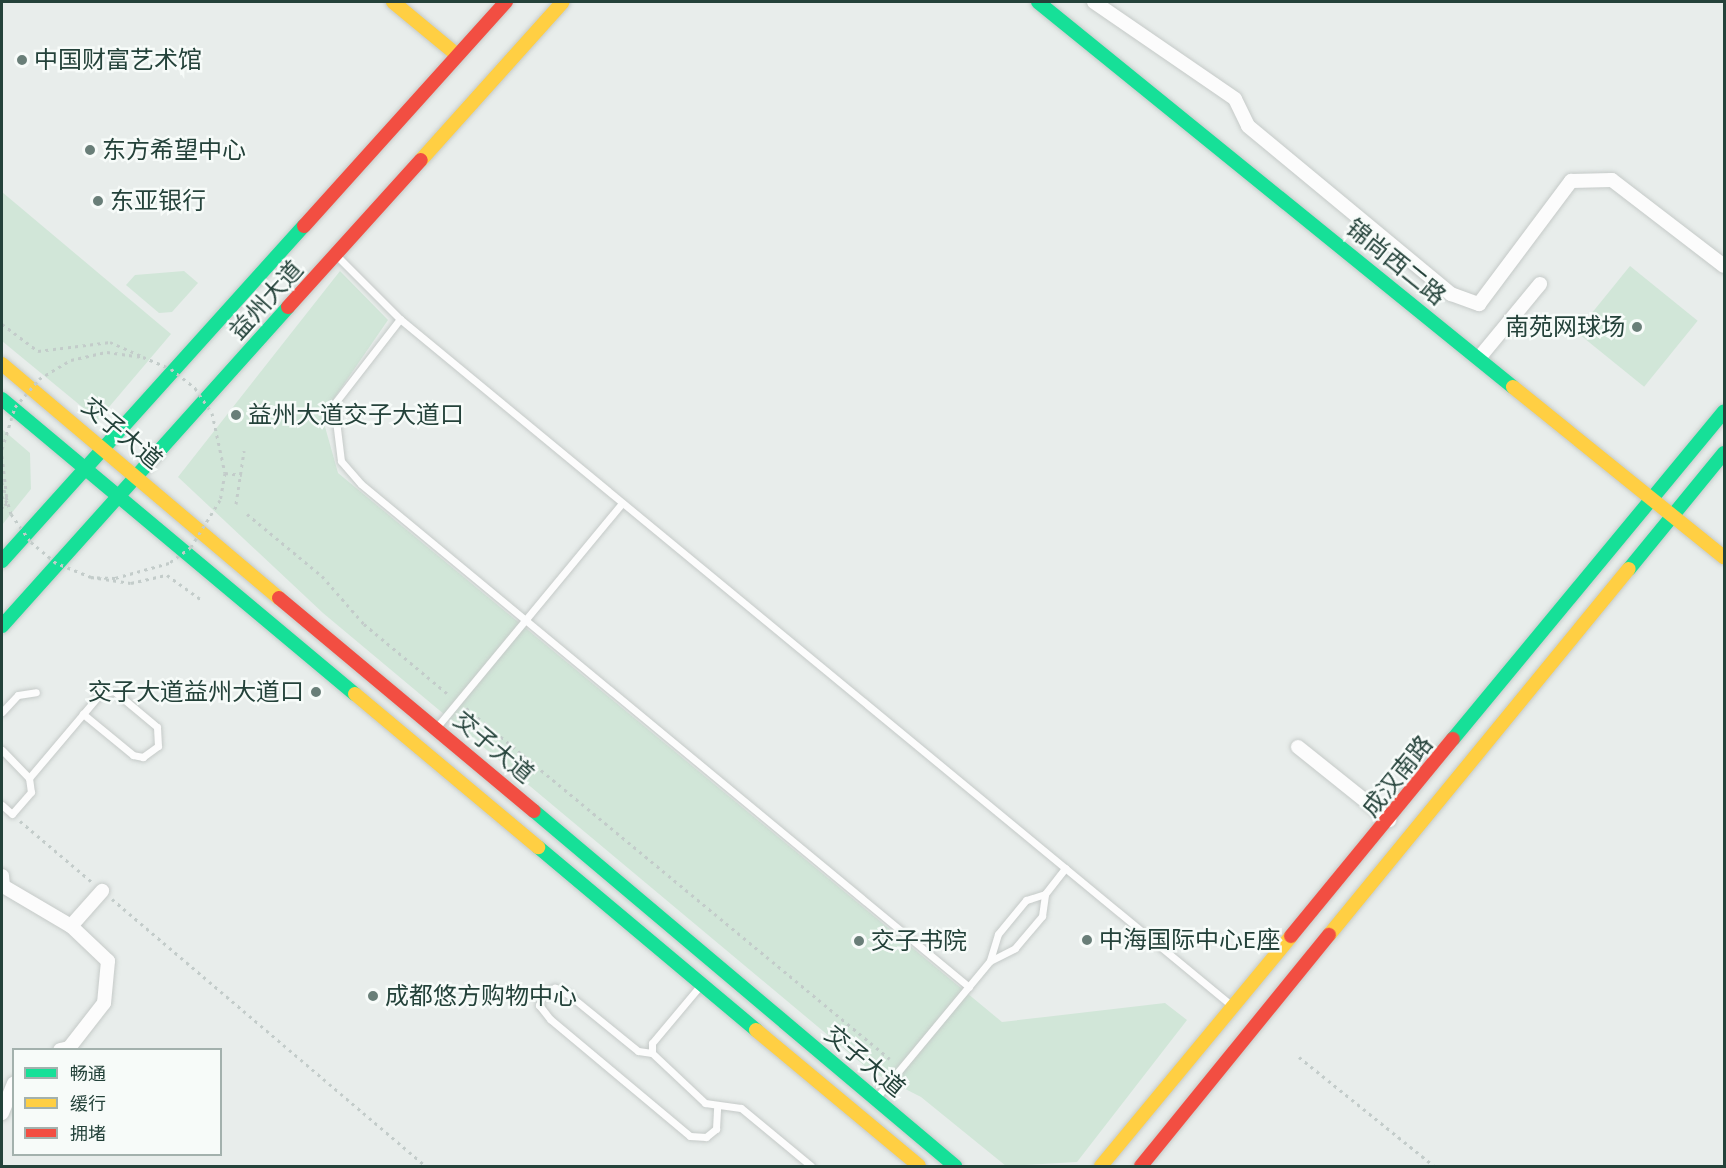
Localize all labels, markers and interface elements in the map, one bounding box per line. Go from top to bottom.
place label: 中国财富艺术馆 [34,46,202,74]
marker: 中国财富艺术馆 [15,53,29,67]
place label: 东方希望中心 [102,136,246,164]
marker: 东方希望中心 [83,143,97,157]
place label: 东亚银行 [110,187,206,215]
marker: 东亚银行 [91,194,105,208]
street label: 锦尚西二路 [1340,213,1452,311]
street label: 益州大道 [223,255,309,345]
place label: 南苑网球场 [1505,313,1625,341]
marker: 南苑网球场 [1630,320,1644,334]
street label: 交子大道 [76,391,168,475]
place label: 益州大道交子大道口 [248,401,464,429]
marker: 益州大道交子大道口 [229,408,243,422]
place label: 交子大道益州大道口 [88,678,304,706]
marker: 交子大道益州大道口 [309,685,323,699]
street label: 交子大道 [448,705,540,789]
street label: 成汉南路 [1356,730,1438,822]
place label: 中海国际中心E座 [1099,926,1280,954]
place label: 交子书院 [871,927,967,955]
marker: 中海国际中心E座 [1080,933,1094,947]
marker: 交子书院 [852,934,866,948]
place label: 成都悠方购物中心 [385,982,577,1010]
marker: 成都悠方购物中心 [366,989,380,1003]
street label: 交子大道 [819,1019,911,1103]
legend [12,1048,222,1156]
text: 畅通 [70,1061,106,1087]
text: 缓行 [70,1091,106,1117]
text: 拥堵 [70,1121,106,1147]

